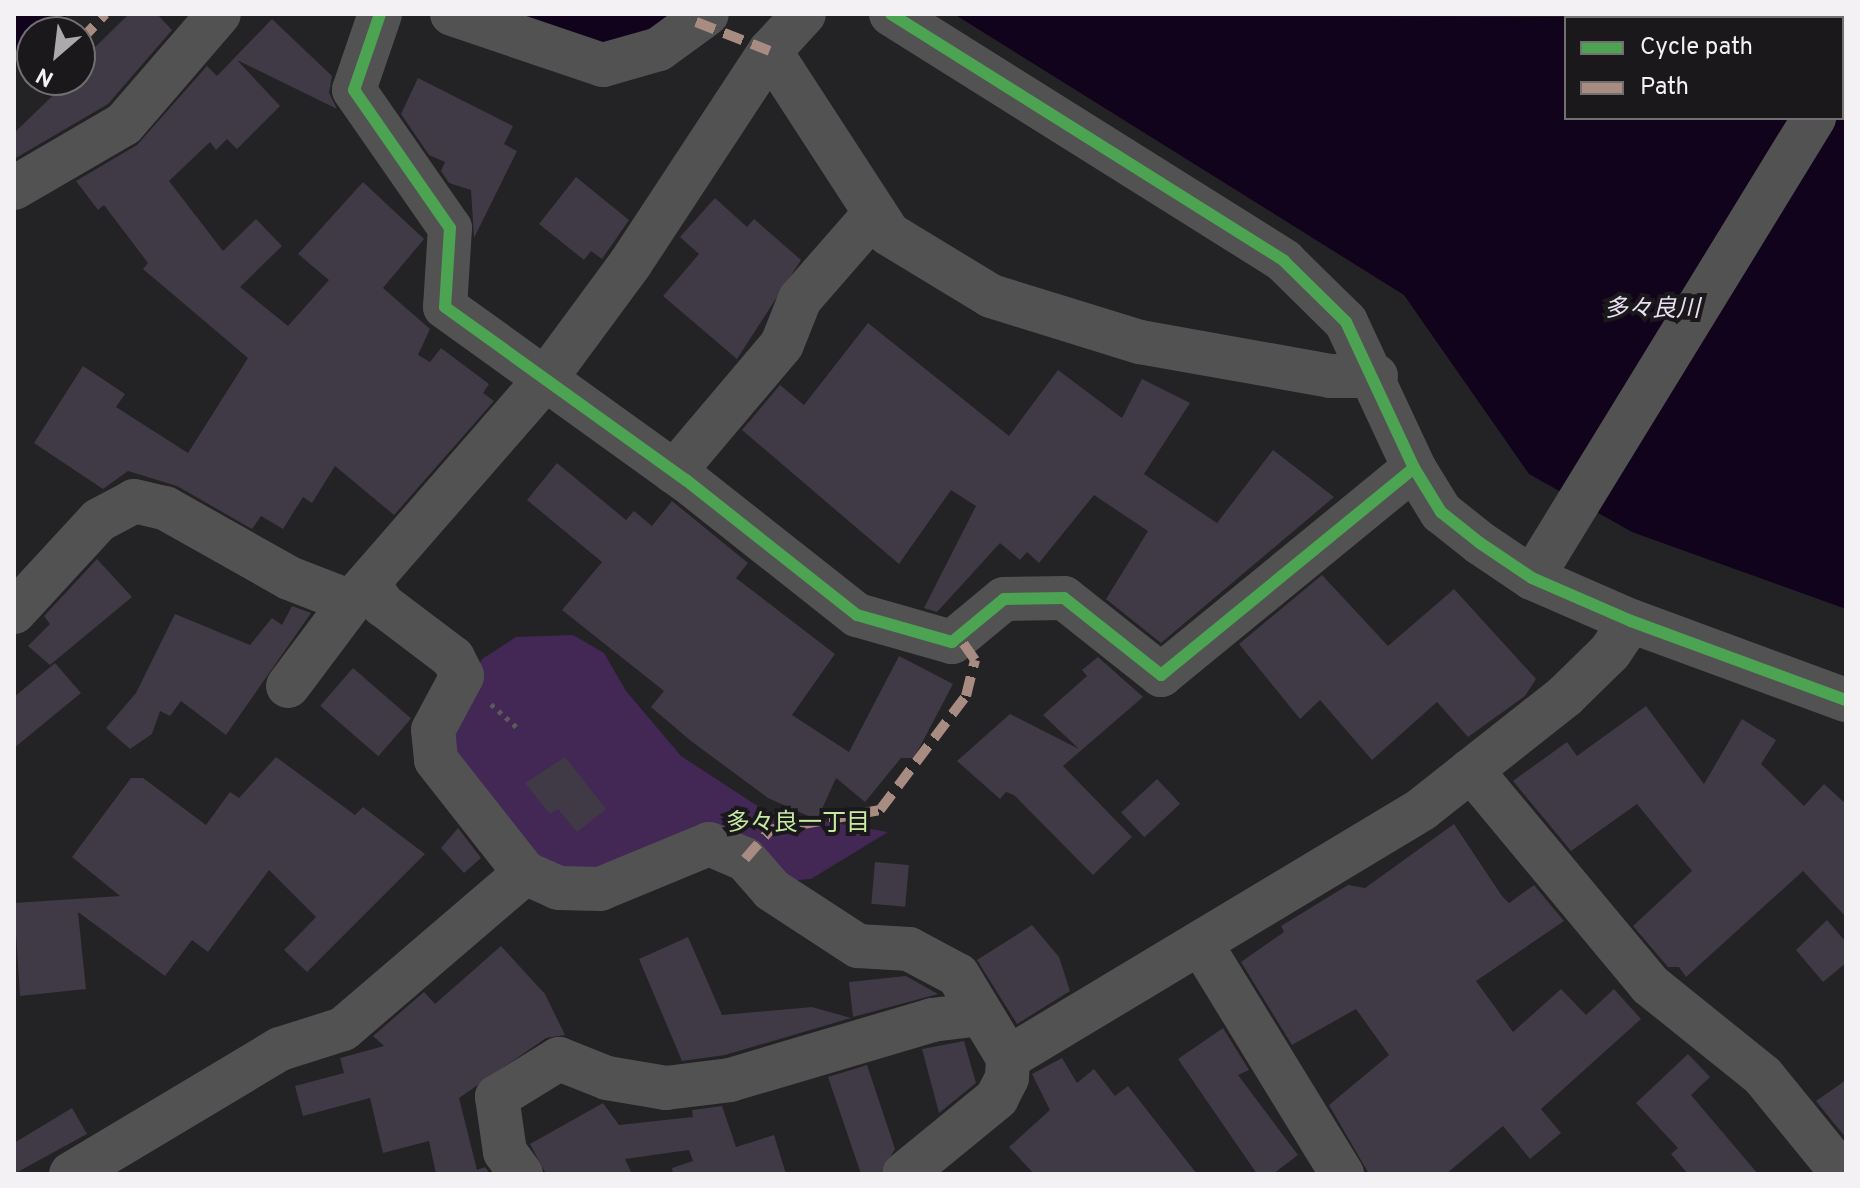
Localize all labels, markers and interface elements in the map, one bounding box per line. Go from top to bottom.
north arrow [16,16,96,96]
legend [1564,16,1844,120]
text: Cycle path [1640,33,1753,63]
text: N [32,60,59,91]
text: Path [1640,73,1689,103]
water label: 多々良川 [1604,297,1700,325]
district label: 多々良一丁目 [726,811,870,839]

